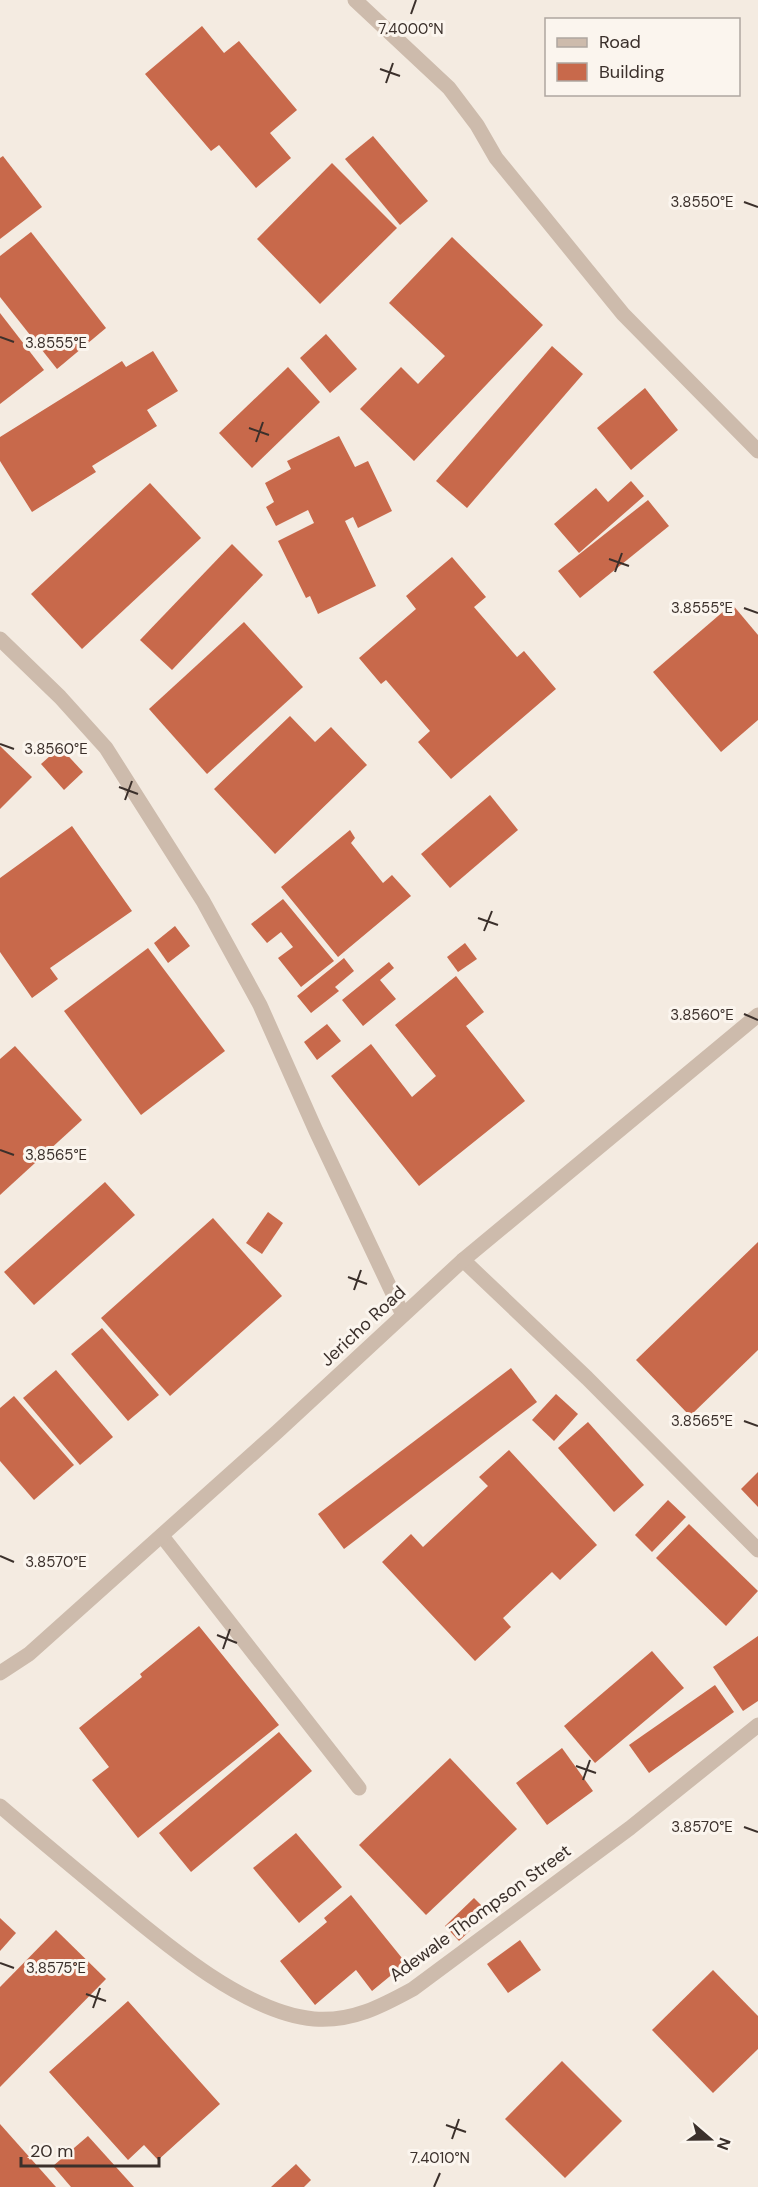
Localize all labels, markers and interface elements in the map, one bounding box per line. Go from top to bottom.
legend [545,18,740,96]
text: 7.4000°N [378,19,444,39]
text: Road [599,30,641,54]
text: Building [599,60,664,84]
text: 3.8550°E [670,192,734,212]
text: 3.8555°E [25,333,87,353]
text: 3.8555°E [671,598,733,618]
text: 3.8560°E [24,739,88,759]
text: 3.8560°E [670,1005,734,1025]
text: 3.8565°E [25,1145,87,1165]
street label: Jericho Road [315,1280,411,1372]
text: 3.8565°E [671,1411,733,1431]
text: 3.8570°E [25,1552,87,1572]
text: 3.8570°E [671,1817,733,1837]
street label: Adewale Thompson Street [384,1839,576,1987]
text: 3.8575°E [26,1958,86,1978]
north arrow [680,2109,740,2169]
scale bar [21,2130,159,2168]
text: N [712,2135,735,2153]
text: 20 m [30,2139,73,2163]
text: 7.4010°N [410,2148,470,2168]

